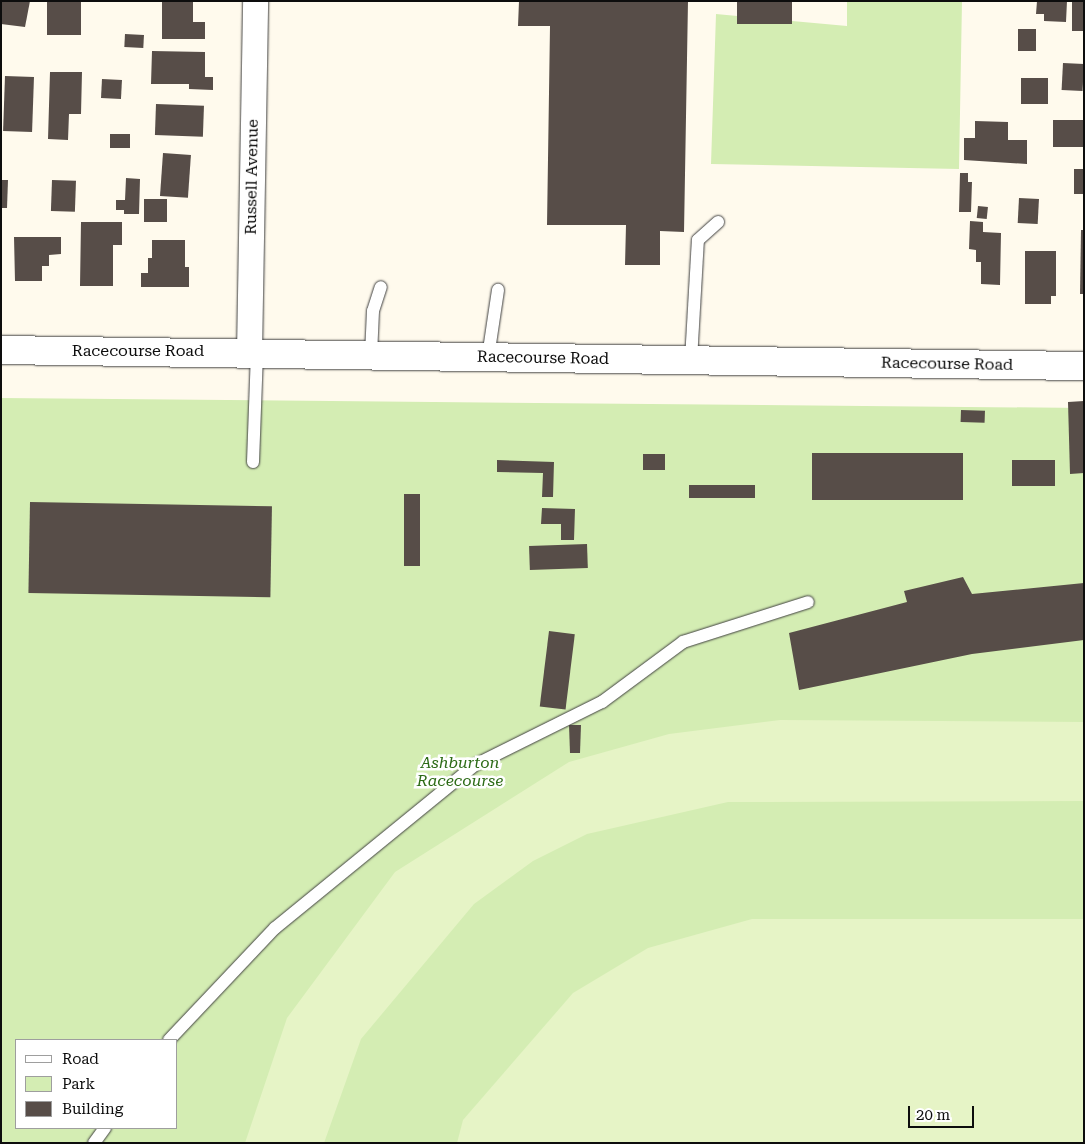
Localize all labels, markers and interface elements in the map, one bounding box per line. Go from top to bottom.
street label: Russell Avenue [241,119,263,235]
street label: Racecourse Road [72,341,204,361]
street label: Racecourse Road [477,347,609,369]
street label: Racecourse Road [881,353,1013,375]
park label: Ashburton Racecourse [417,753,503,791]
legend [15,1039,178,1129]
text: Road [62,1050,99,1068]
text: Park [62,1075,95,1093]
scale bar [910,1096,976,1128]
text: Building [62,1100,123,1118]
text: 20 m [916,1106,950,1124]

